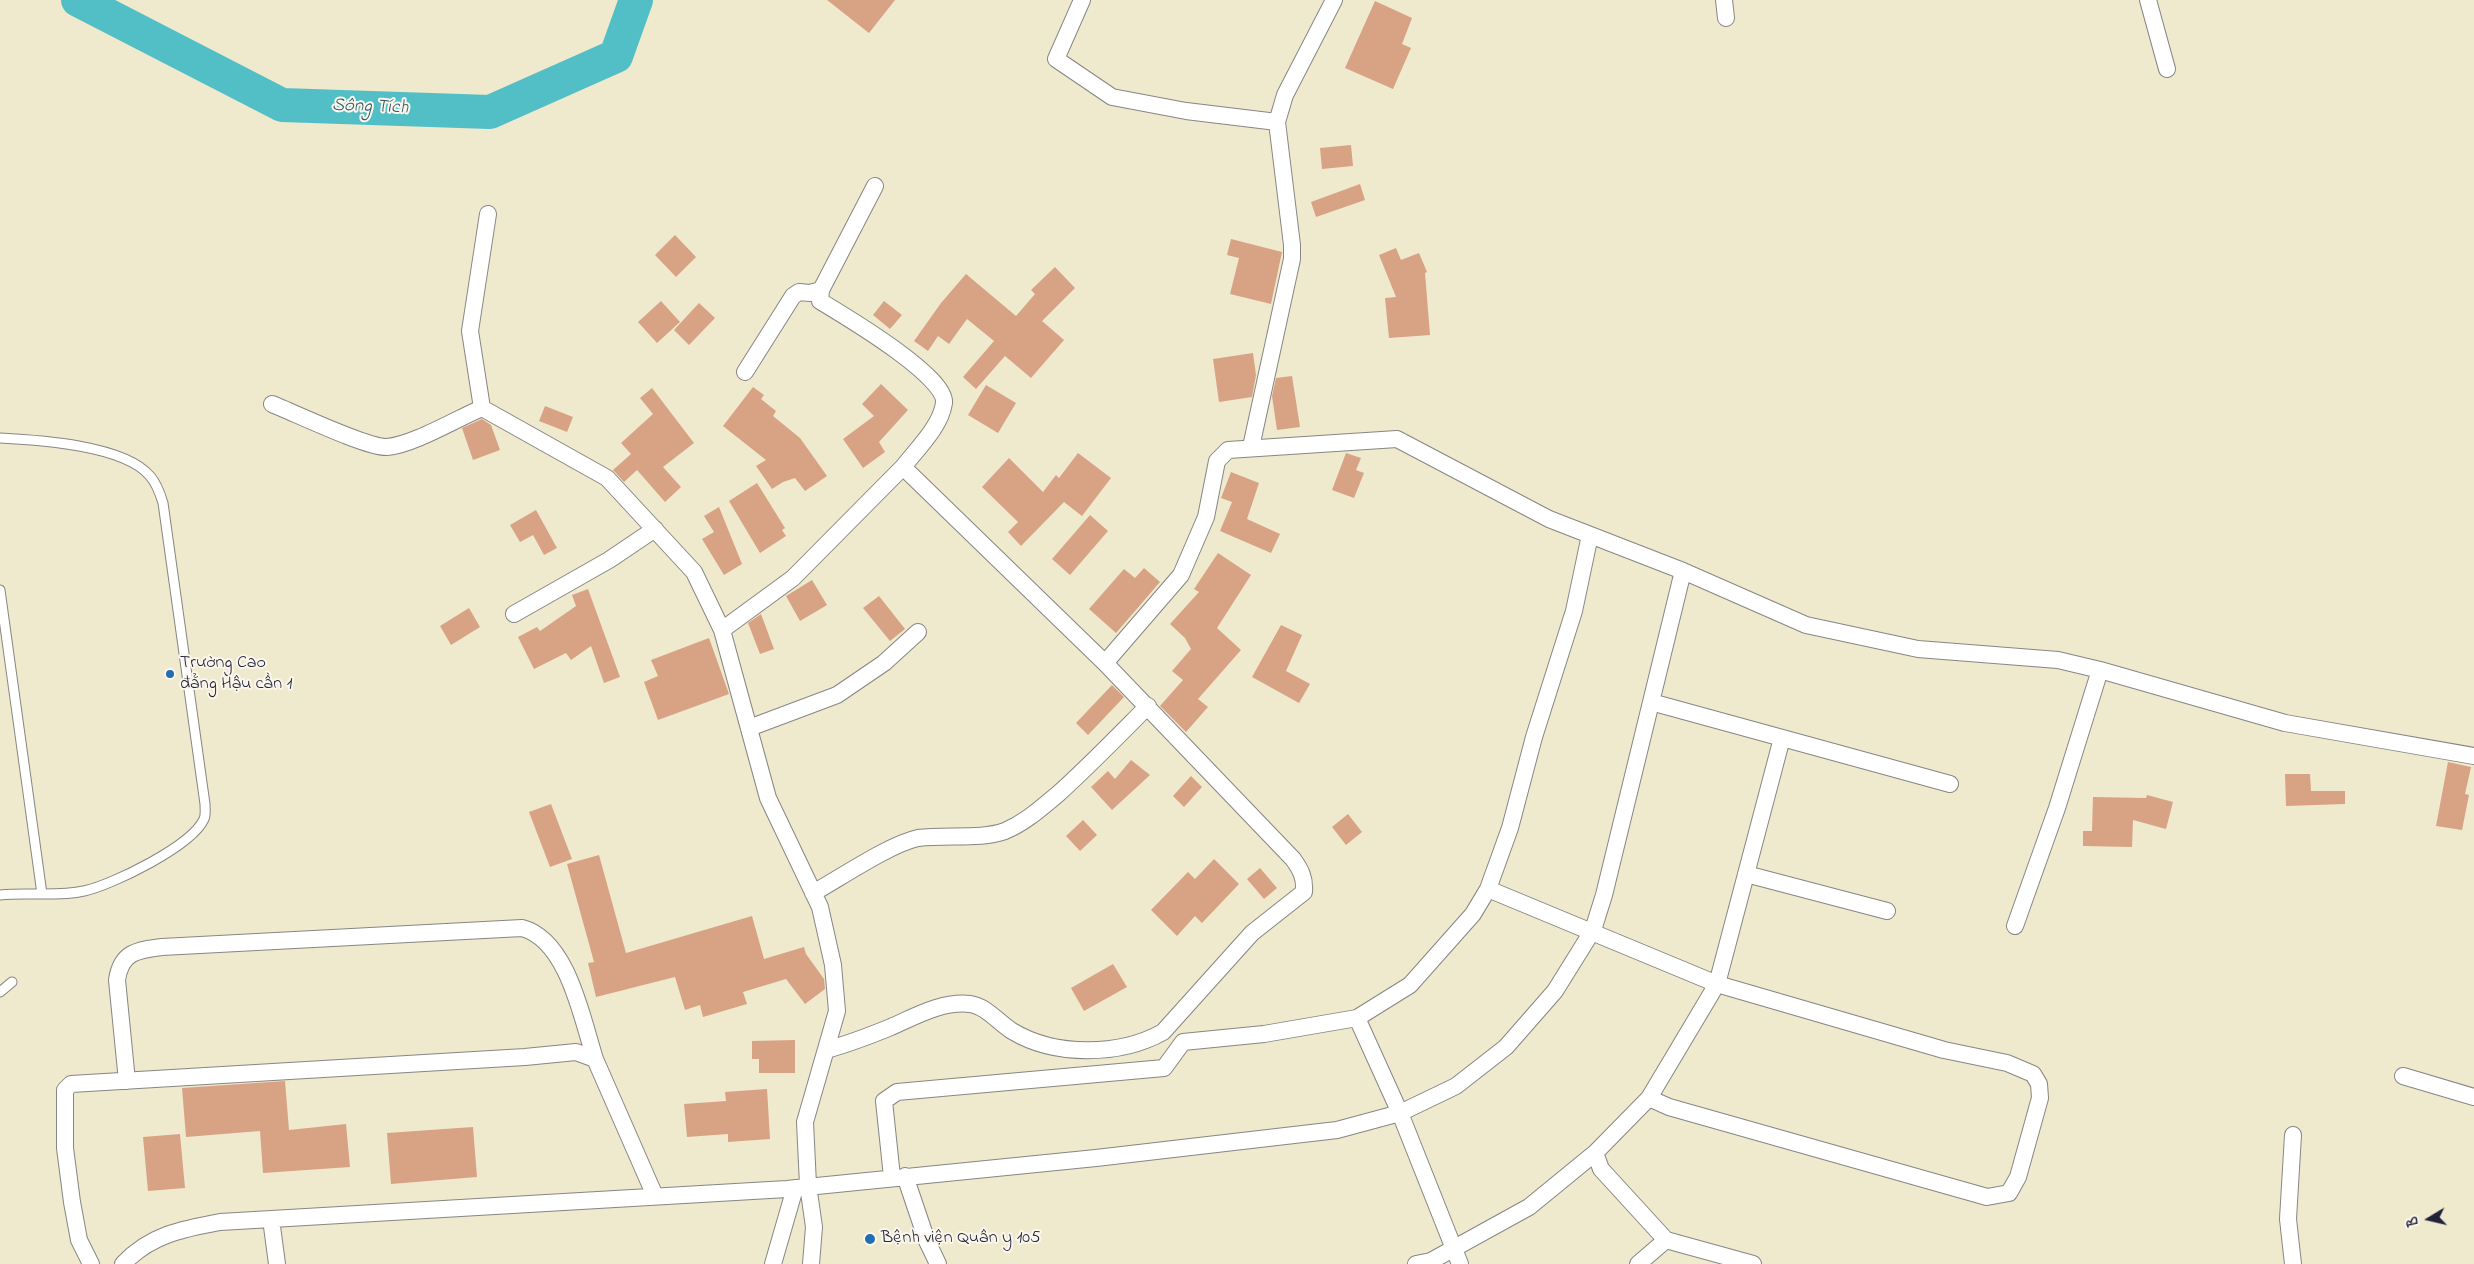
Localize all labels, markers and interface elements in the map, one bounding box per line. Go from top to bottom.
water label: Sông Tích [331,95,409,121]
place label: Trường Cao đẳng Hậu cần 1 [180,653,292,696]
marker: Trường Cao đẳng Hậu cần 1 [164,668,176,680]
north arrow [2404,1194,2454,1244]
text: B [2403,1215,2425,1228]
place label: Bệnh viện Quân y 105 [881,1228,1040,1250]
marker: Bệnh viện Quân y 105 [863,1232,877,1246]

